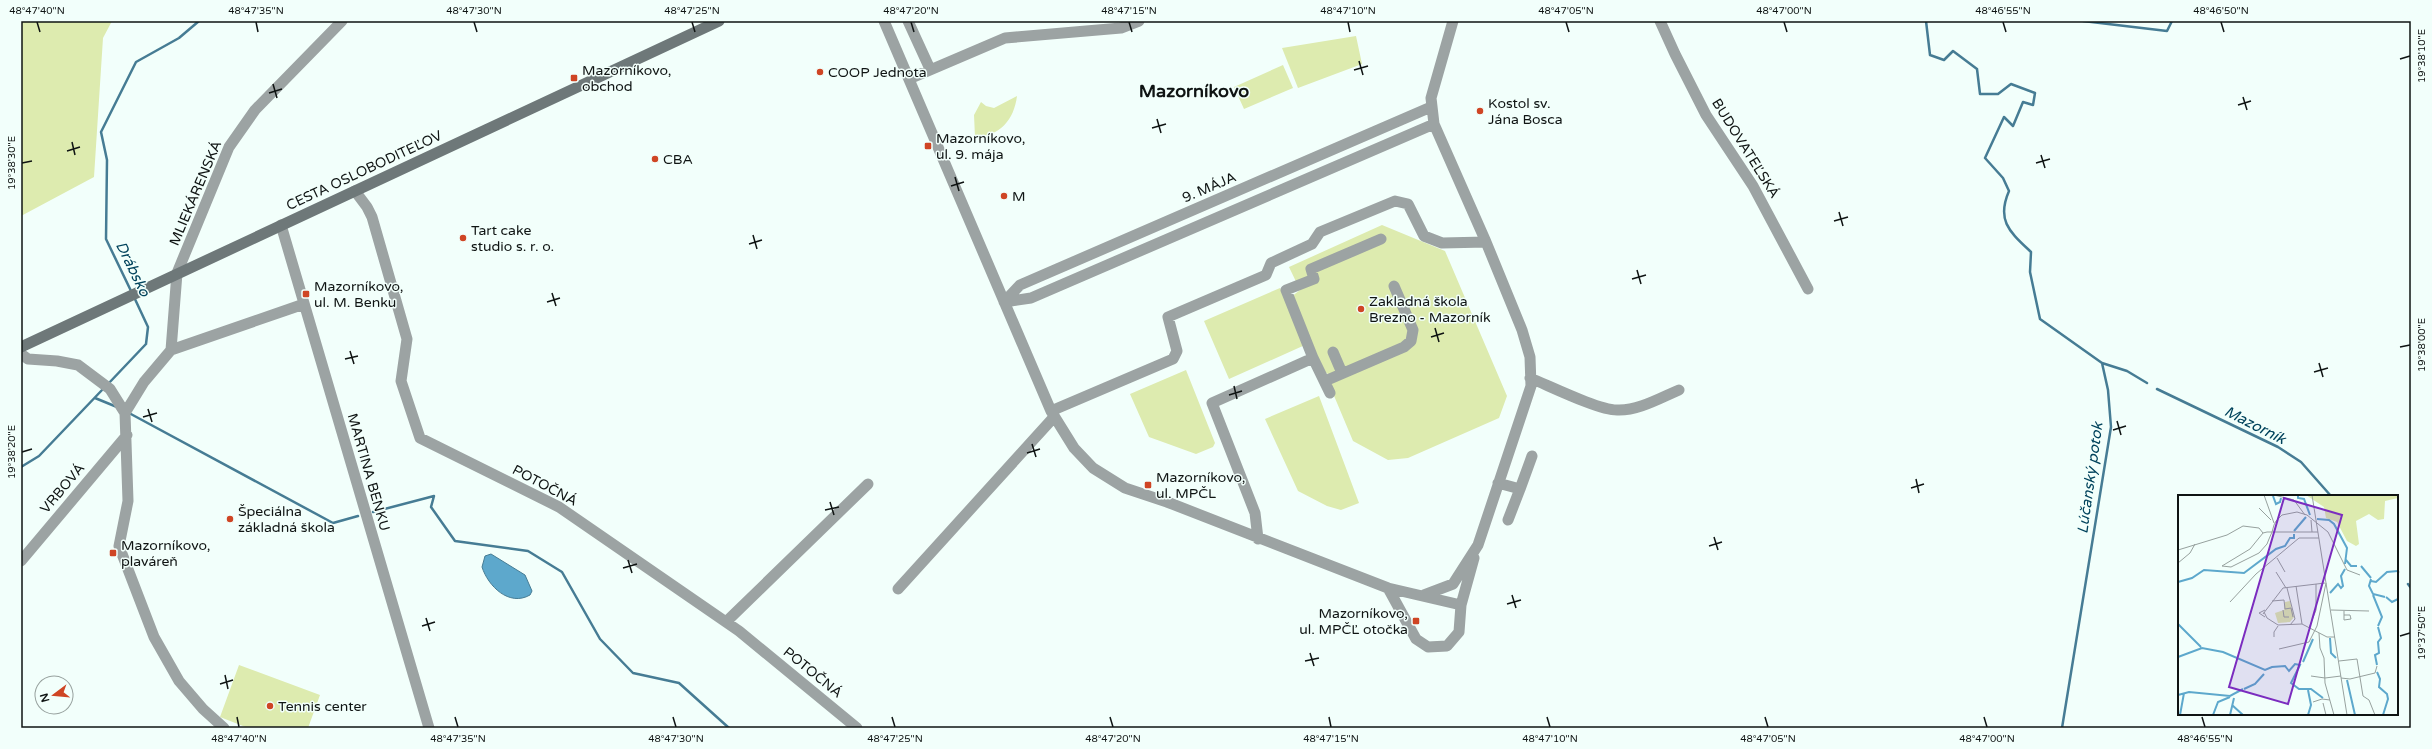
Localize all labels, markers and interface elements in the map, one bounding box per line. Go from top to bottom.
text: 48°47'40"N [9,5,65,17]
text: 48°47'35"N [228,5,284,17]
text: 48°47'30"N [446,5,502,17]
text: 48°47'25"N [664,5,720,17]
text: 48°47'20"N [883,5,939,17]
text: 48°47'15"N [1101,5,1157,17]
text: 48°47'10"N [1320,5,1376,17]
text: 48°47'05"N [1538,5,1594,17]
text: 48°47'00"N [1756,5,1812,17]
text: 48°46'55"N [1975,5,2031,17]
text: 48°46'50"N [2193,5,2249,17]
text: 19°38'10"E [2416,29,2428,83]
place label: Mazorníkovo, obchod [582,62,672,95]
place label: COOP Jednota [828,64,927,81]
marker: COOP Jednota [815,67,825,77]
marker: Mazorníkovo, obchod [569,73,579,83]
district label: Mazorníkovo [1139,80,1249,102]
place label: Kostol sv. Jána Bosca [1488,95,1563,128]
street label: BUDOVATEĽSKÁ [1708,95,1783,201]
marker: Kostol sv. Jána Bosca [1475,106,1485,116]
street label: CESTA OSLOBODITEĽOV [284,127,445,214]
place label: Mazorníkovo, ul. 9. mája [936,130,1026,163]
text: 19°38'30"E [6,136,18,190]
street label: MLIEKÁRENSKÁ [166,138,225,248]
marker: Mazorníkovo, ul. 9. mája [923,141,933,151]
place label: CBA [663,151,693,168]
marker: CBA [650,154,660,164]
street label: 9. MÁJA [1180,168,1239,206]
place label: M [1012,188,1026,205]
marker: M [999,191,1009,201]
place label: Tart cake studio s. r. o. [471,222,554,255]
marker: Tart cake studio s. r. o. [458,233,468,243]
water label: Drábsko [112,238,154,300]
place label: Mazorníkovo, ul. M. Benku [314,278,404,311]
marker: Mazorníkovo, ul. M. Benku [301,289,311,299]
place label: Zakladná škola Brezno - Mazorník [1369,293,1491,326]
marker: Zakladná škola Brezno - Mazorník [1356,304,1366,314]
text: 19°38'00"E [2416,318,2428,372]
water label: Mazorník [2221,402,2290,449]
street label: MARTINA BENKU [344,411,393,533]
water label: Lúčanský potok [2073,419,2107,535]
text: 19°38'20"E [6,425,18,479]
street label: VRBOVÁ [37,460,88,517]
street label: POTOČNÁ [509,461,580,510]
place label: Mazorníkovo, ul. MPČL [1156,469,1246,502]
marker: Mazorníkovo, ul. MPČL [1143,480,1153,490]
inset map [2178,495,2398,715]
place label: Špeciálna základná škola [238,503,335,536]
marker: Špeciálna základná škola [225,514,235,524]
place label: Mazorníkovo, plaváreň [121,537,211,570]
marker: Mazorníkovo, plaváreň [108,548,118,558]
place label: Mazorníkovo, ul. MPČĽ otočka [1299,605,1408,638]
text: 19°37'50"E [2416,606,2428,660]
marker: Mazorníkovo, ul. MPČĽ otočka [1411,616,1421,626]
street label: POTOČNÁ [780,643,846,701]
north arrow [34,675,74,715]
text: N [37,692,52,704]
place label: Tennis center [278,698,367,715]
marker: Tennis center [265,701,275,711]
text: 48°47'40"N [211,733,267,745]
text: 48°47'35"N [430,733,486,745]
text: 48°47'30"N [648,733,704,745]
text: 48°47'25"N [867,733,923,745]
text: 48°47'20"N [1085,733,1141,745]
text: 48°47'15"N [1303,733,1359,745]
text: 48°47'10"N [1522,733,1578,745]
text: 48°47'05"N [1740,733,1796,745]
text: 48°47'00"N [1959,733,2015,745]
text: 48°46'55"N [2177,733,2233,745]

